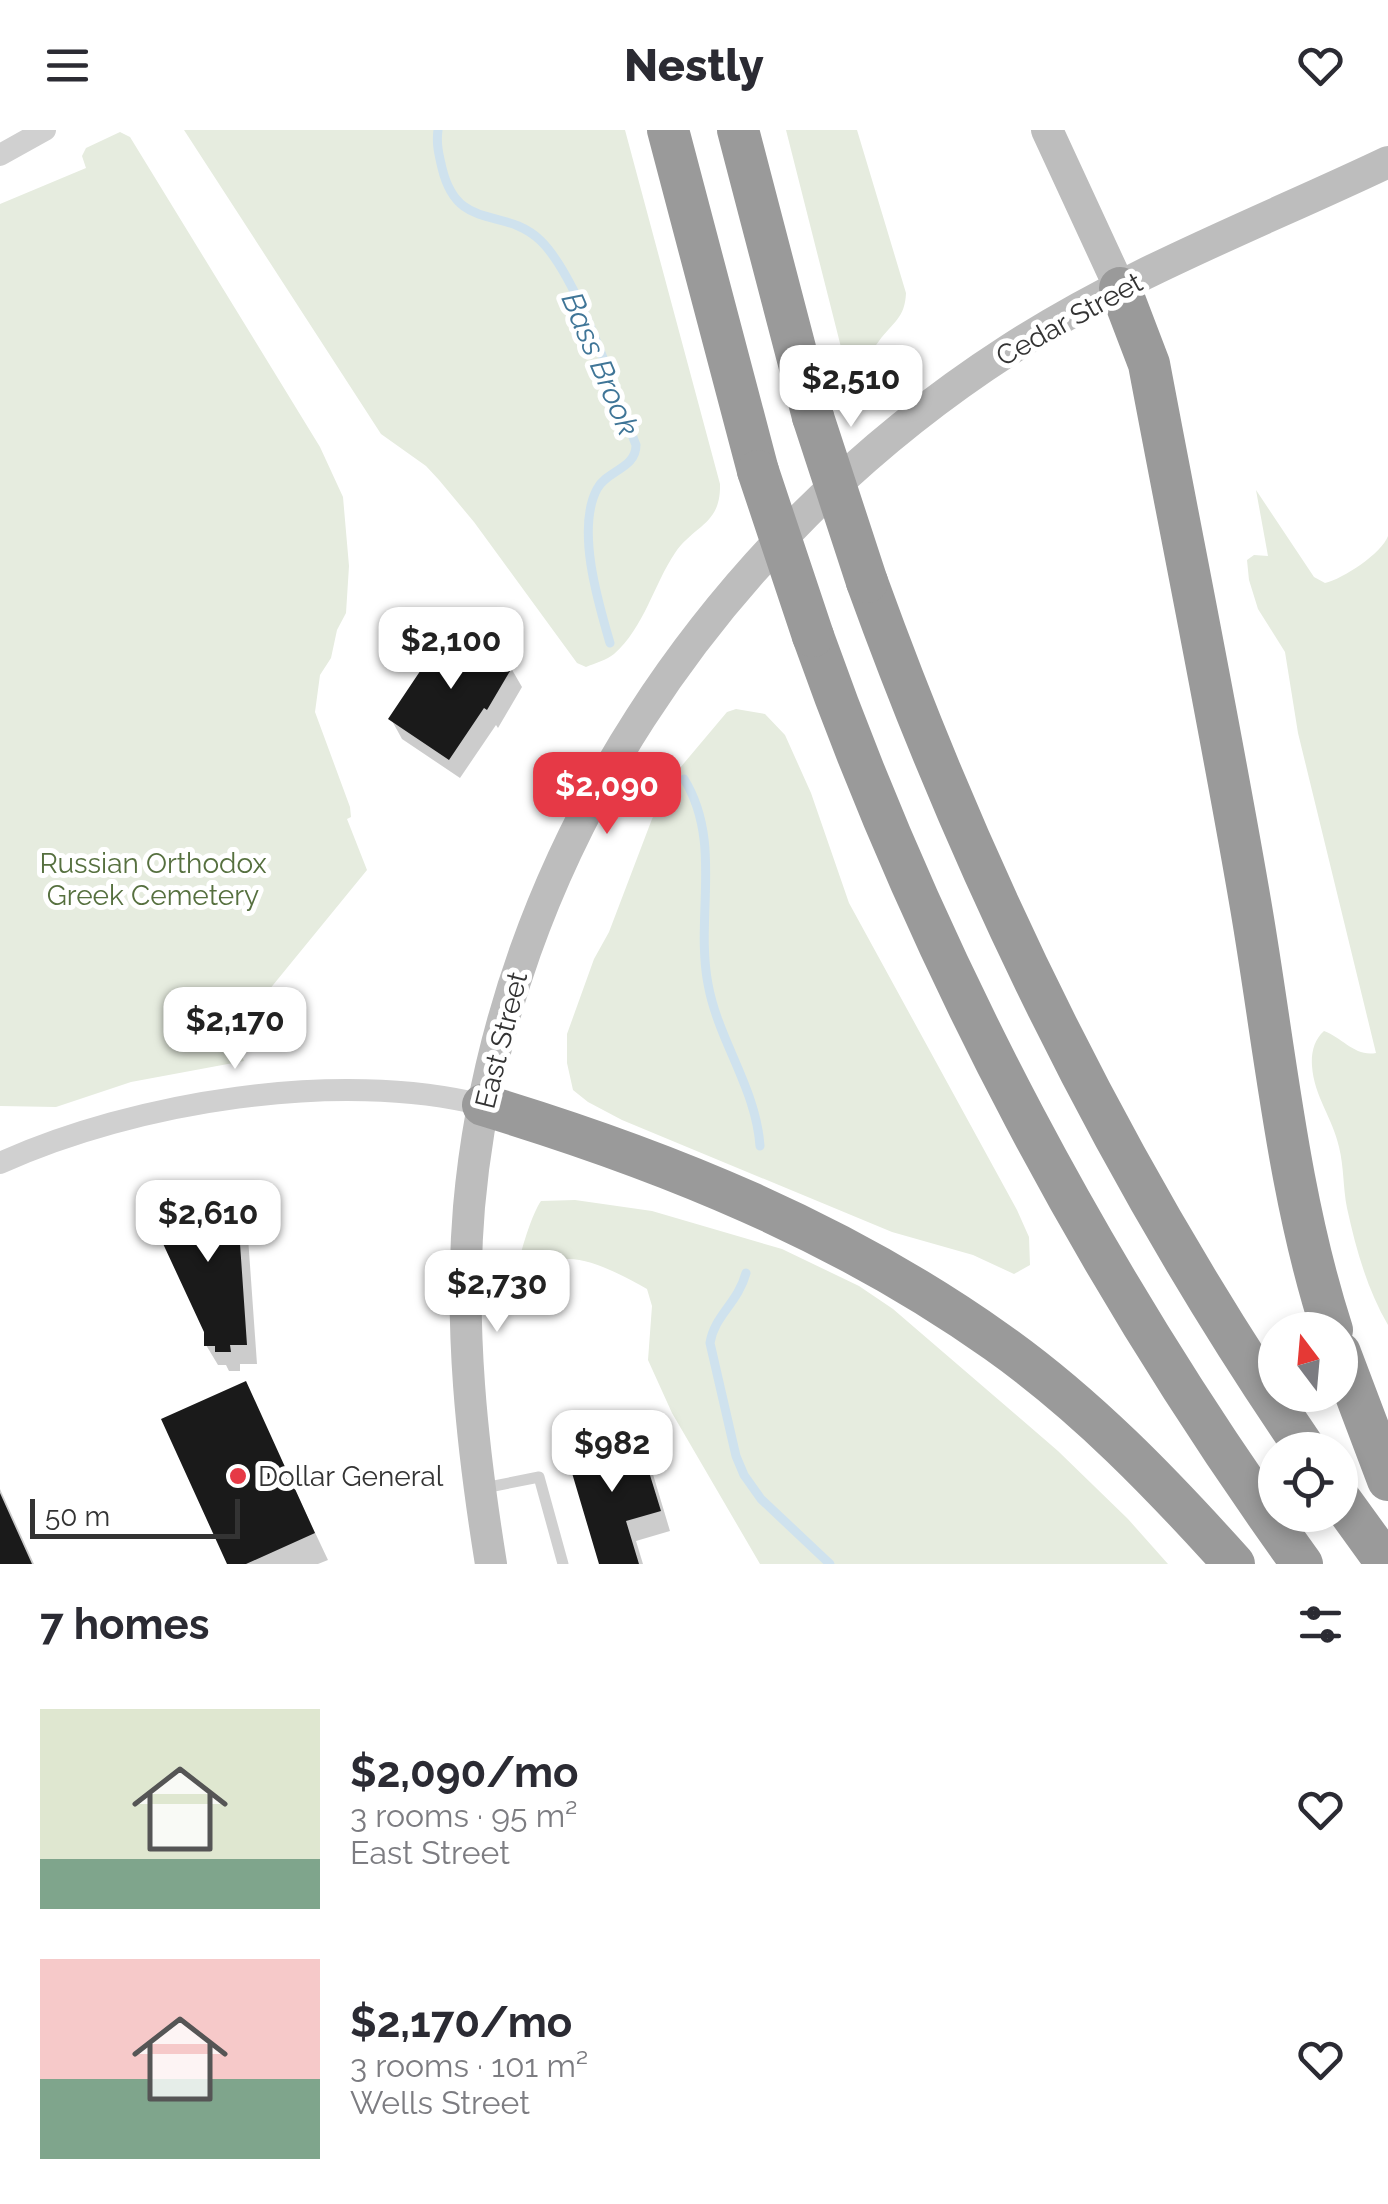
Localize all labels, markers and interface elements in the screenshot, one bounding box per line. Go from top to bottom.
icon: menu [40,38,95,93]
icon: heart [1293,38,1348,93]
text: Nestly [624,39,764,92]
street label: Cedar Street [990,265,1149,373]
water label: Bass Brook [555,287,646,441]
pin: $2,510 [770,345,932,430]
text: $2,510 [802,359,900,396]
pin: $2,100 [370,607,532,692]
text: $2,100 [401,621,501,658]
pin: $2,090 [526,752,688,837]
text: $2,090 [555,766,659,803]
park label: Russian Orthodox Greek Cemetery [39,847,267,912]
street label: East Street [469,968,535,1112]
pin: $2,170 [154,987,316,1072]
text: $2,170 [185,1001,285,1038]
pin: $2,610 [127,1180,289,1265]
text: $2,610 [158,1194,258,1231]
pin: $2,730 [416,1250,578,1335]
text: $2,730 [447,1264,547,1301]
north arrow [1258,1312,1358,1412]
map controls [1258,1312,1358,1532]
pin: $982 [553,1410,671,1495]
text: $982 [574,1424,650,1461]
button: locate [1258,1432,1358,1532]
place label: Dollar General [258,1460,444,1493]
marker: Dollar General [227,1465,249,1487]
scale bar [30,1494,240,1538]
text: 50 m [45,1500,110,1533]
icon: filters [1293,1597,1348,1652]
text: 7 homes [40,1600,209,1649]
text: $2,090/mo [350,1748,578,1797]
icon: home [120,1749,240,1869]
icon: heart [1293,1782,1348,1837]
text: 3 rooms · 95 m² [350,1797,577,1834]
text: East Street [350,1834,510,1871]
text: $2,170/mo [350,1998,572,2047]
icon: home [120,1999,240,2119]
icon: heart [1293,2032,1348,2087]
text: 3 rooms · 101 m² [350,2047,588,2084]
text: Wells Street [350,2084,530,2121]

